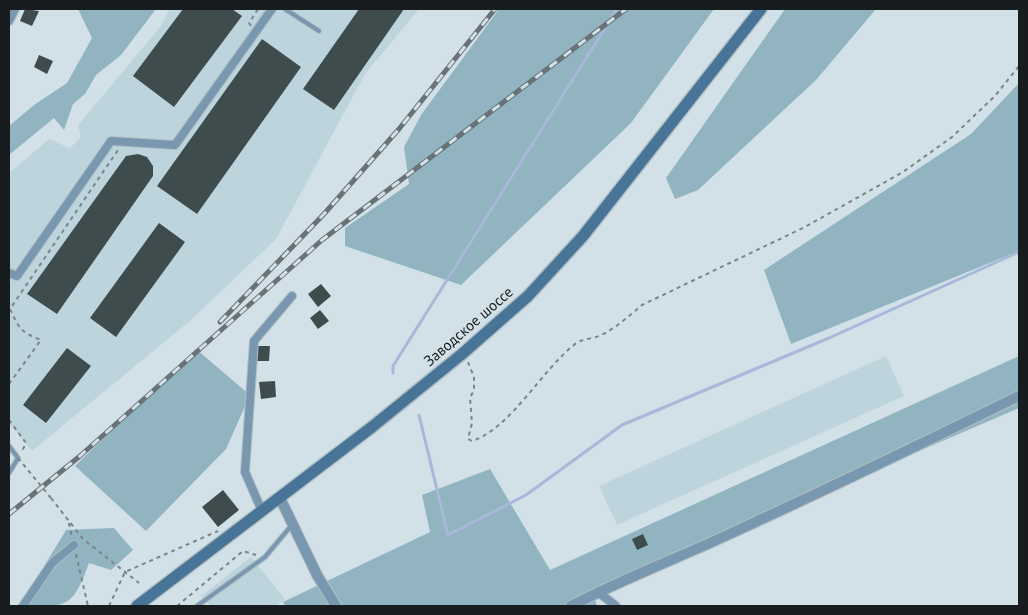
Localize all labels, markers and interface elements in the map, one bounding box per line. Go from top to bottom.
street label: Заводское шоссе [421,283,517,371]

